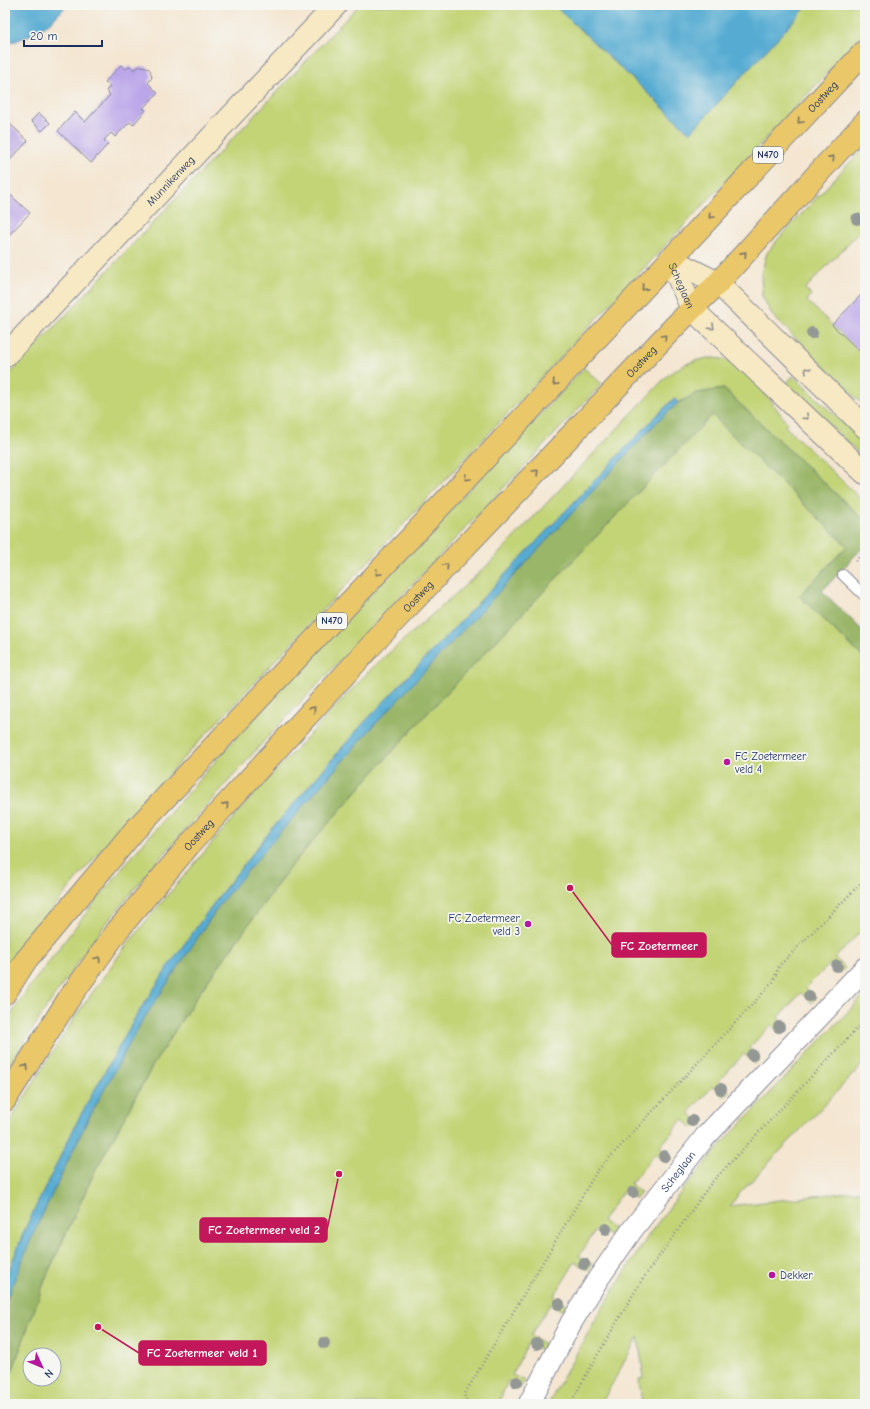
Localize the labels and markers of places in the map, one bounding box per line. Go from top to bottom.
place label: FC Zoetermeer veld 4 [734,750,807,776]
marker: FC Zoetermeer veld 4 [722,757,732,767]
place label: FC Zoetermeer veld 3 [449,912,521,938]
marker: FC Zoetermeer veld 3 [523,919,533,929]
callout: FC Zoetermeer [612,933,706,957]
callout: FC Zoetermeer veld 2 [200,1218,327,1242]
place label: Dekker [780,1269,813,1282]
marker: Dekker [767,1270,777,1280]
callout: FC Zoetermeer veld 1 [139,1341,266,1365]

